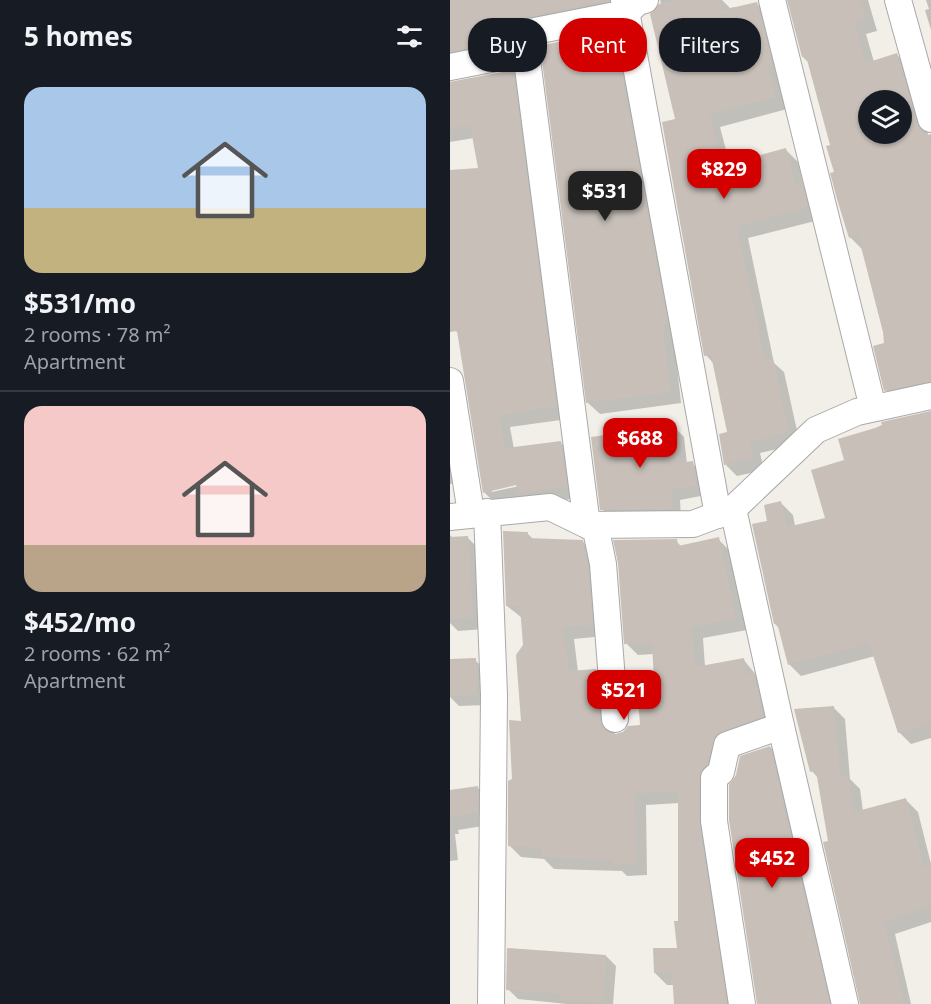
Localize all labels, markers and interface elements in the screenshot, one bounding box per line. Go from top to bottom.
text: 5 homes [24,18,133,54]
chip: Buy [468,18,547,72]
chip: Rent [559,18,647,72]
chip: Filters [659,18,761,72]
icon: filters [393,20,426,53]
map controls [858,90,912,144]
button: layers [858,90,912,144]
icon: home [171,126,279,234]
pin: $829 [688,149,760,200]
text: $829 [701,155,747,182]
pin: $531 [569,171,641,222]
text: $531 [582,177,628,204]
text: $531/mo [24,285,136,321]
text: 2 rooms · 78 m² [24,321,171,348]
text: Apartment [24,348,125,375]
pin: $688 [604,418,676,469]
text: $688 [617,424,663,451]
icon: home [171,445,279,553]
text: $452/mo [24,604,136,640]
text: 2 rooms · 62 m² [24,640,171,667]
text: Apartment [24,667,125,694]
pin: $521 [588,670,660,721]
text: $521 [601,676,647,703]
pin: $452 [736,838,808,889]
text: $452 [749,844,795,871]

